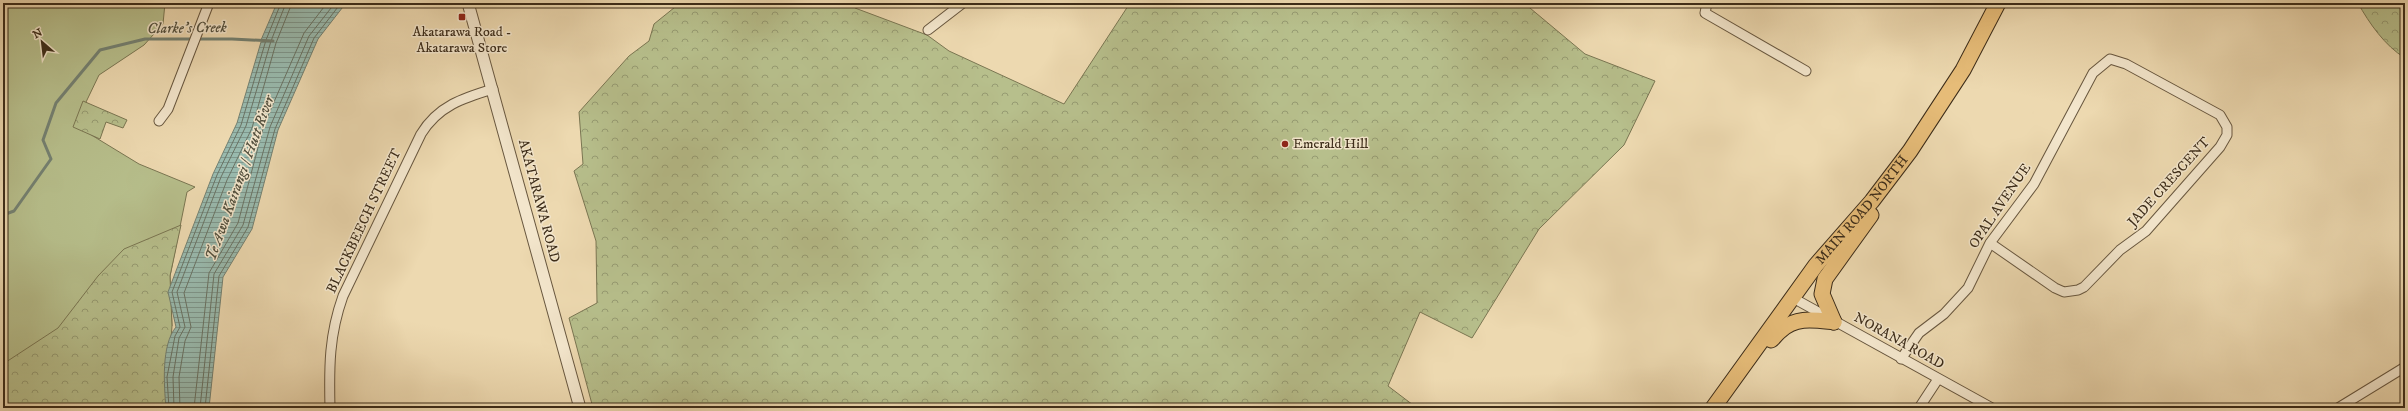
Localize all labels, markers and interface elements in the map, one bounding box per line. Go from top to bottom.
marker: Akatarawa Road - Akatarawa Store [457,12,467,22]
water label: Clarke's Creek [147,18,228,38]
north arrow [22,22,62,62]
place label: Akatarawa Road - Akatarawa Store [413,23,511,57]
text: N [31,26,45,42]
water label: Te Awa Kairangi / Hutt River [201,91,279,263]
street label: JADE CRESCENT [2123,133,2214,232]
place label: Emerald Hill [1293,135,1369,153]
street label: AKATARAWA ROAD [514,137,564,265]
marker: Emerald Hill [1280,139,1290,149]
street label: BLACKBEECH STREET [323,145,406,296]
street label: MAIN ROAD NORTH [1812,152,1912,268]
street label: OPAL AVENUE [1965,160,2035,252]
street label: NORANA ROAD [1851,309,1947,373]

